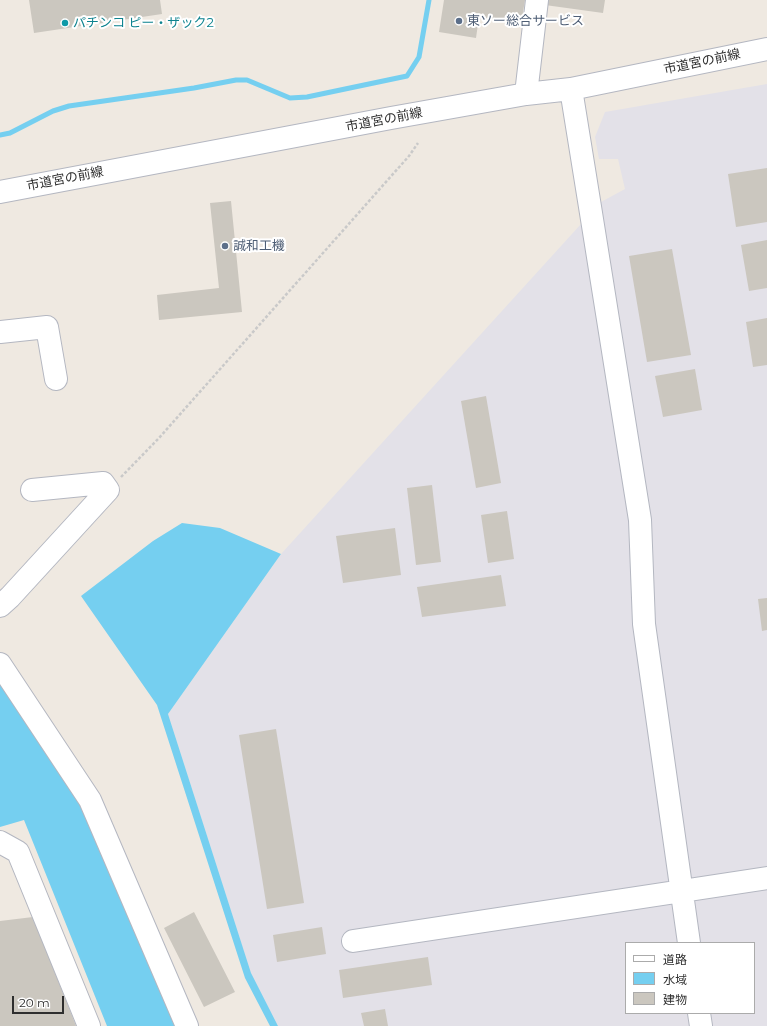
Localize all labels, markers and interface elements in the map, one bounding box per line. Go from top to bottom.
place label: 東ソー総合サービス [467,13,584,29]
place label: パチンコ ピー・ザック2 [73,15,214,31]
marker: 東ソー総合サービス [454,16,464,26]
marker: パチンコ ピー・ザック2 [60,18,70,28]
street label: 市道宮の前線 [662,46,742,78]
street label: 市道宮の前線 [344,105,424,135]
street label: 市道宮の前線 [25,164,105,194]
place label: 誠和工機 [233,238,285,254]
marker: 誠和工機 [220,241,230,251]
legend [625,942,755,1014]
text: 道路 [663,952,687,967]
text: 水域 [663,972,687,987]
scale bar [14,988,66,1014]
text: 建物 [663,992,687,1007]
text: 20 m [19,995,50,1010]

